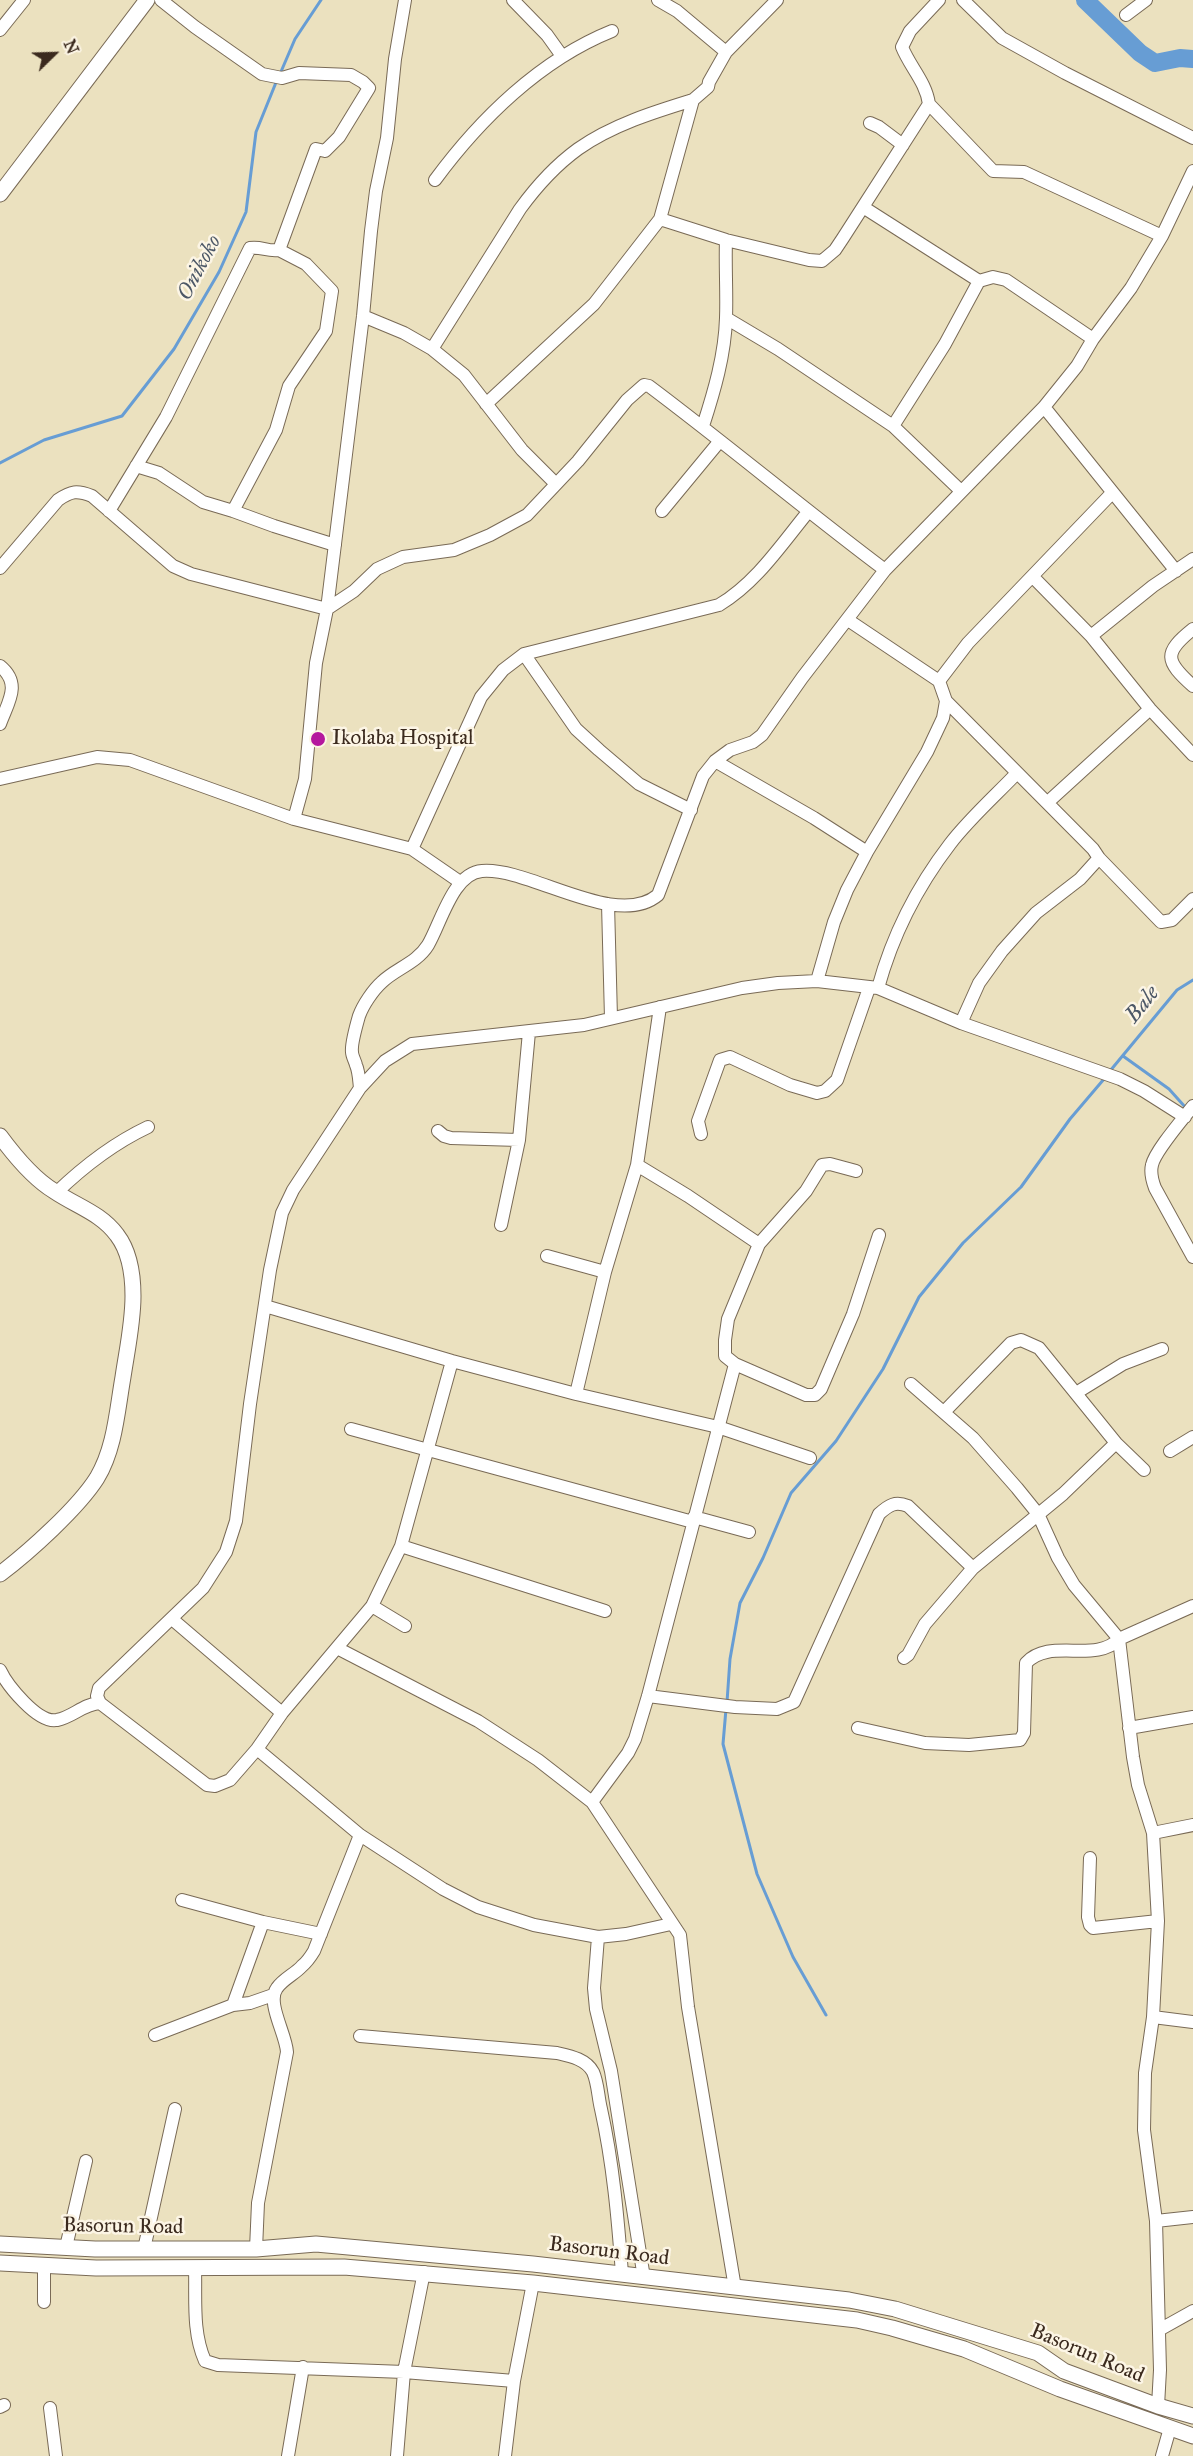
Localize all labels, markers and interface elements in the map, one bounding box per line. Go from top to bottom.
north arrow [24,24,84,84]
text: N [60,37,82,57]
water label: Onikoko [172,231,228,305]
place label: Ikolaba Hospital [332,726,474,752]
marker: Ikolaba Hospital [309,730,327,748]
water label: Bale [1120,981,1166,1029]
street label: Basorun Road [62,2213,184,2241]
street label: Basorun Road [547,2232,671,2272]
street label: Basorun Road [1026,2319,1148,2389]

